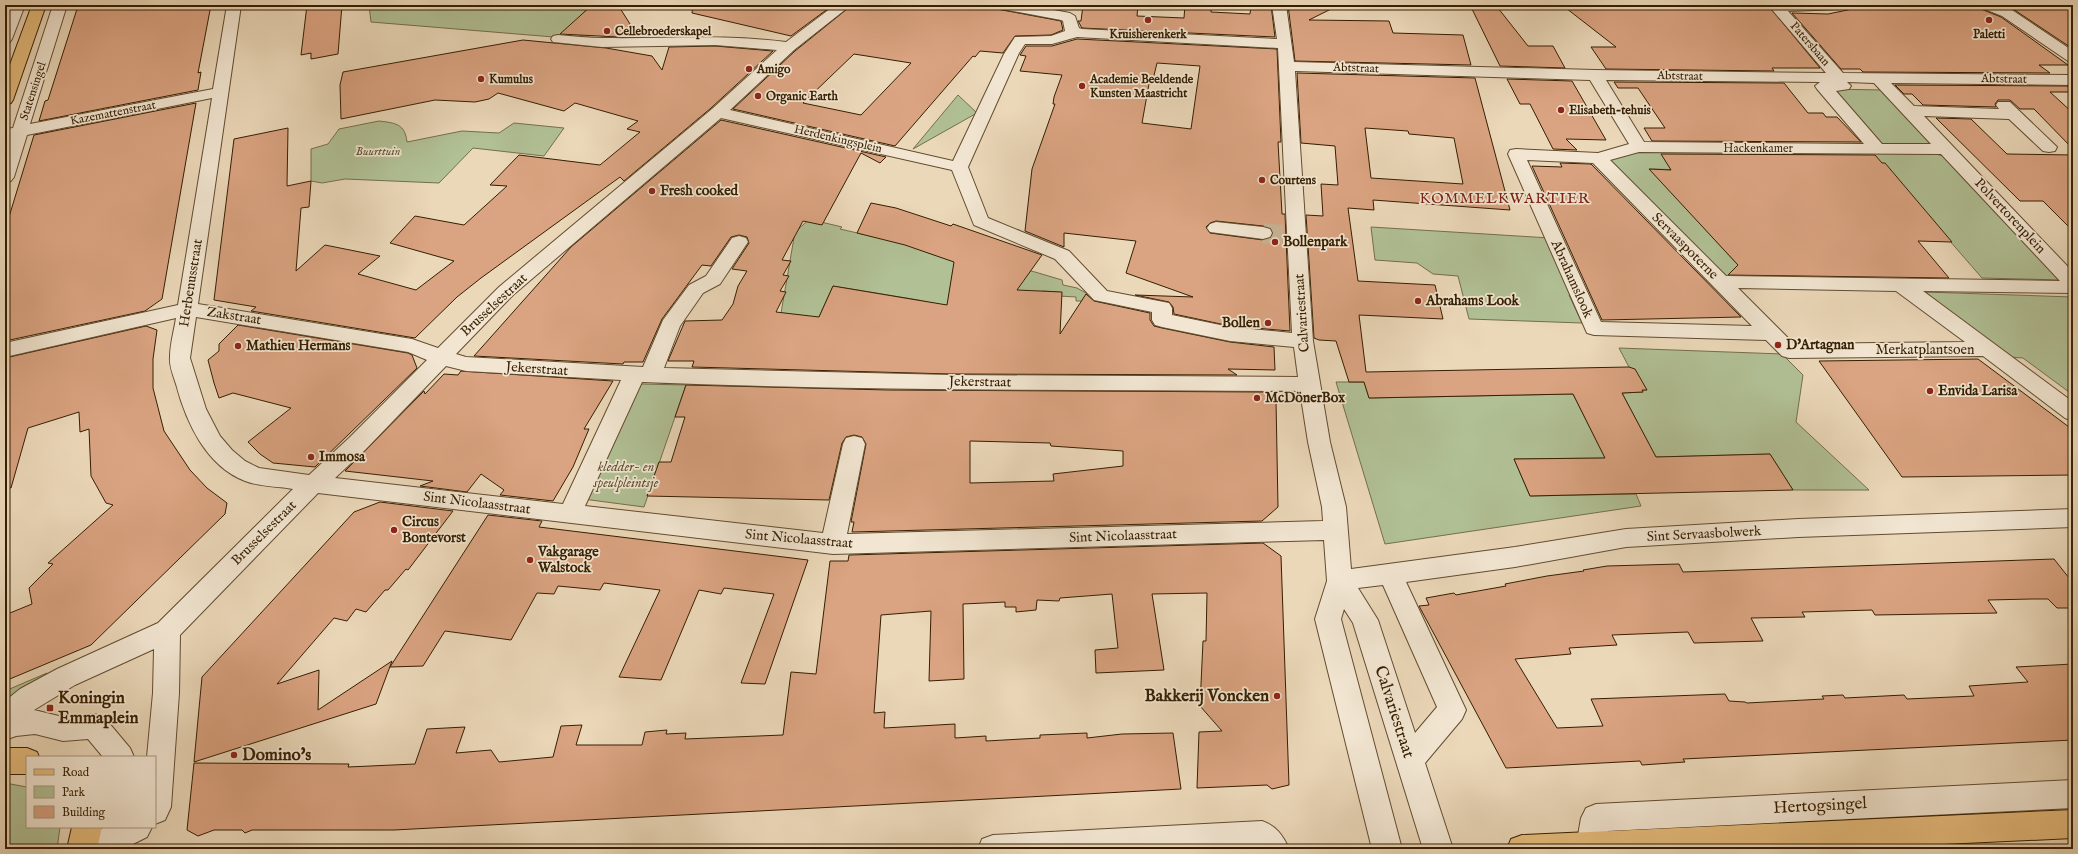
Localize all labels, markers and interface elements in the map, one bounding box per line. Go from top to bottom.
marker: Kruisherenkerk [1143,15,1153,25]
marker: Paletti [1984,15,1994,25]
street label: Patersbaan [1787,19,1834,70]
place label: Cellebroederskapel [615,24,712,40]
marker: Cellebroederskapel [602,26,612,36]
place label: Kruisherenkerk [1109,27,1187,42]
place label: Paletti [1973,27,2006,42]
street label: Statensingel [17,59,50,122]
street label: Abtstraat [1332,60,1379,76]
place label: Amigo [756,62,791,78]
marker: Amigo [744,64,754,74]
street label: Abtstraat [1656,68,1703,84]
street label: Abtstraat [1980,71,2027,87]
place label: Kumulus [489,72,534,87]
place label: Academie Beeldende Kunsten Maastricht [1089,72,1194,101]
marker: Kumulus [476,74,486,84]
marker: Academie Beeldende Kunsten Maastricht [1077,81,1087,91]
place label: Organic Earth [766,89,838,105]
marker: Organic Earth [753,91,763,101]
street label: Kazemattenstraat [69,97,157,129]
place label: Elisabeth-tehuis [1569,103,1652,118]
marker: Elisabeth-tehuis [1556,105,1566,115]
street label: Herdenkingsplein [792,122,884,158]
street label: Hackenkamer [1723,141,1793,156]
park label: Buurttuin [356,144,401,159]
place label: Courtens [1270,173,1317,188]
street label: Polvertorenplein [1970,174,2050,258]
marker: Courtens [1257,175,1267,185]
place label: Fresh cooked [660,182,739,200]
marker: Fresh cooked [647,186,657,196]
district label: KOMMELKWARTIER [1420,189,1590,208]
street label: Servaaspoterne [1648,209,1723,284]
place label: Bollenpark [1283,233,1348,251]
street label: Abrahamslook [1546,236,1597,321]
marker: Bollenpark [1270,237,1280,247]
street label: Herbenusstraat [175,238,207,328]
street label: Brusselsestraat [457,269,531,341]
street label: Calvariestraat [1290,273,1314,353]
place label: Abrahams Look [1425,292,1520,310]
marker: Abrahams Look [1413,296,1423,306]
street label: Zakstraat [205,303,263,329]
place label: Bollen [1222,314,1261,332]
marker: Bollen [1263,318,1273,328]
place label: D'Artagnan [1786,336,1855,354]
place label: Mathieu Hermans [246,337,351,355]
marker: D'Artagnan [1773,340,1783,350]
marker: Mathieu Hermans [233,341,243,351]
street label: Merkatplantsoen [1876,341,1975,359]
street label: Jekerstraat [503,358,569,380]
street label: Jekerstraat [947,372,1012,392]
place label: Envida Larisa [1938,382,2018,400]
marker: Envida Larisa [1925,386,1935,396]
place label: McDönerBox [1265,389,1345,407]
marker: McDönerBox [1252,393,1262,403]
place label: Immosa [319,448,366,466]
marker: Immosa [306,452,316,462]
park label: kledder- en speulpleintsje [593,458,659,492]
street label: Sint Nicolaasstraat [422,487,532,519]
street label: Brusselsestraat [228,496,301,569]
place label: Circus Bontevorst [402,513,466,547]
street label: Sint Servaasbolwerk [1646,522,1762,546]
marker: Circus Bontevorst [389,525,399,535]
street label: Sint Nicolaasstraat [744,525,854,553]
street label: Sint Nicolaasstraat [1069,525,1177,547]
place label: Vakgarage Walstock [537,543,599,577]
marker: Vakgarage Walstock [525,555,535,565]
street label: Calvariestraat [1369,663,1419,761]
place label: Bakkerij Voncken [1145,686,1269,707]
place label: Koningin Emmaplein [58,688,139,729]
marker: Bakkerij Voncken [1272,691,1282,701]
marker: Koningin Emmaplein [45,703,55,713]
place label: Domino's [242,745,311,766]
marker: Domino's [229,750,239,760]
legend [26,756,156,828]
text: Road [62,765,90,780]
text: Park [62,785,85,800]
street label: Hertogsingel [1773,793,1868,819]
text: Building [62,805,106,820]

